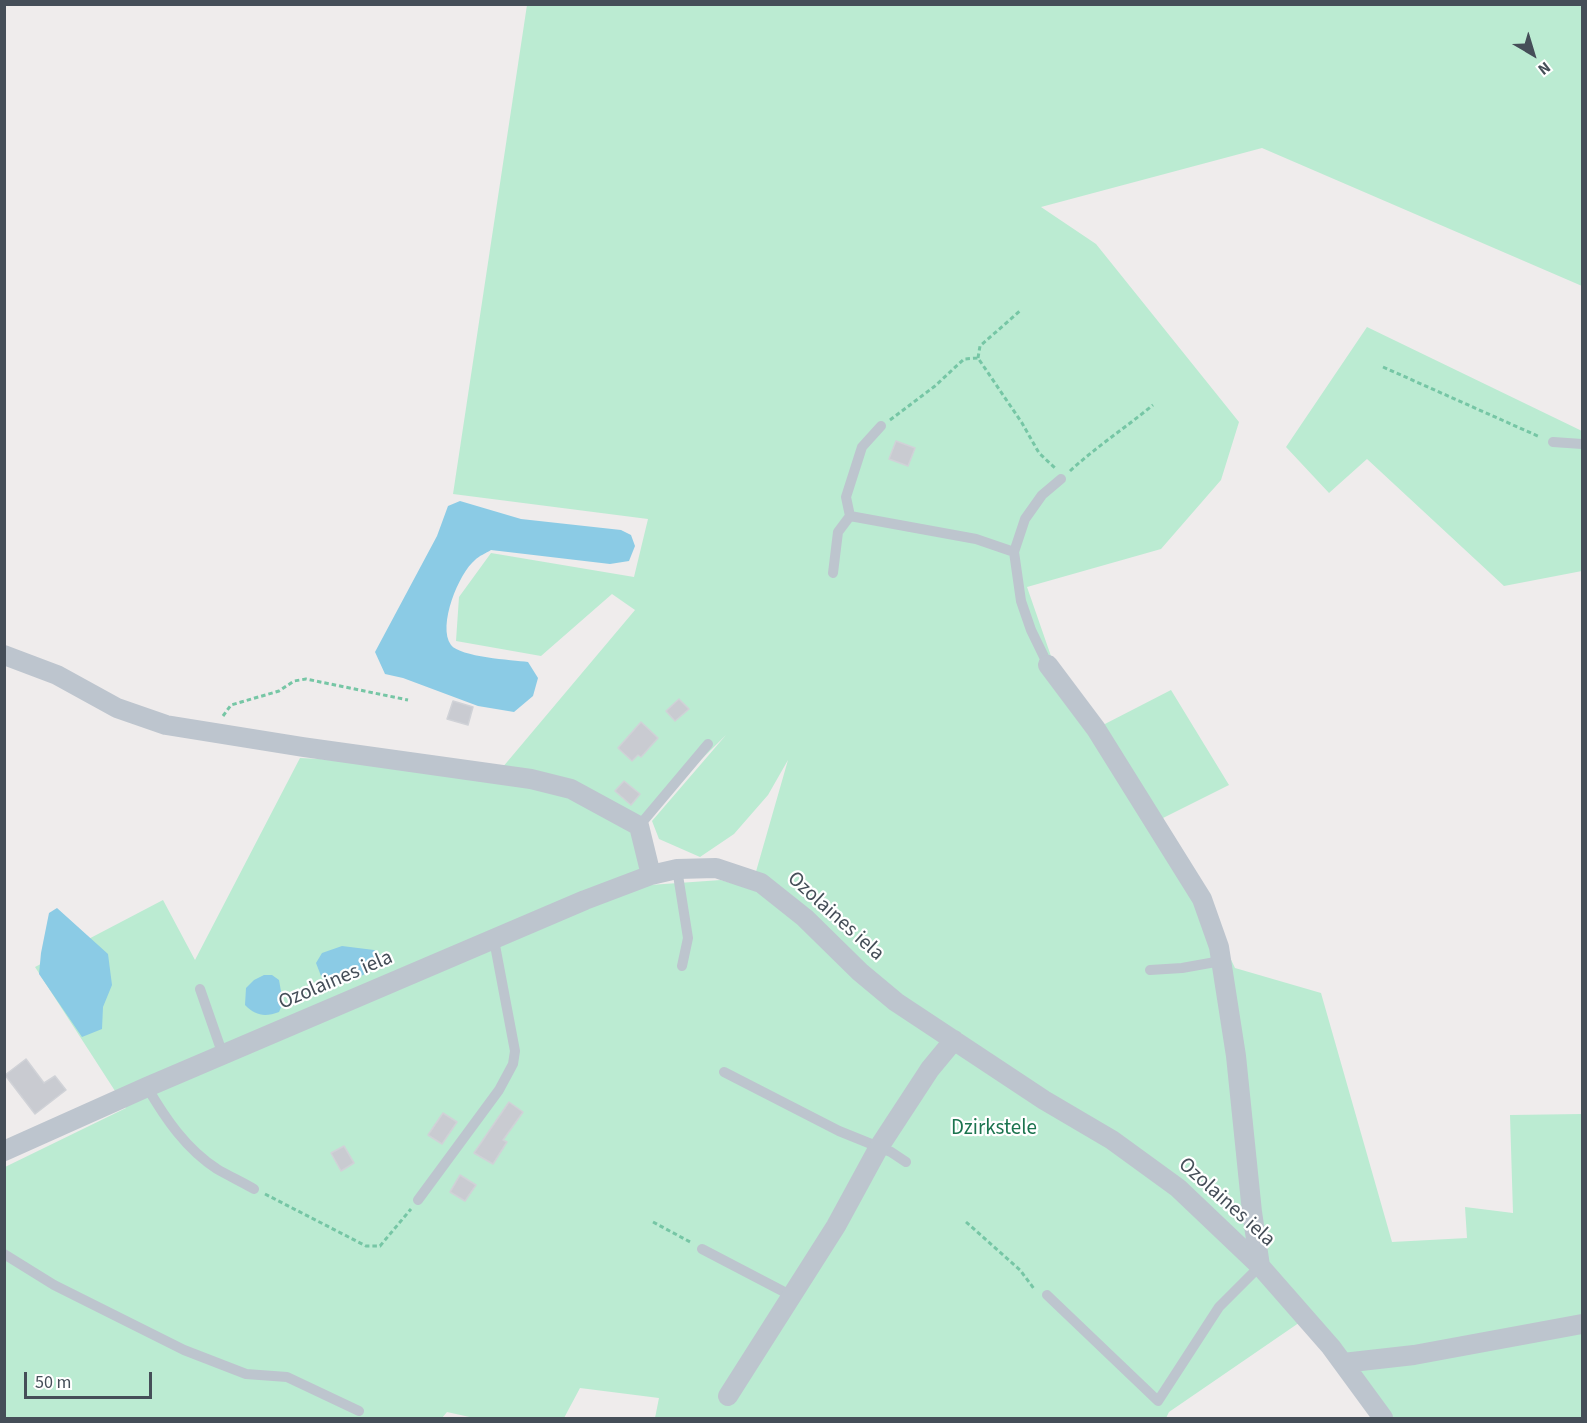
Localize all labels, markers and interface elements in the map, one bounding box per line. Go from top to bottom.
north arrow [1503,24,1563,84]
text: N [1533,56,1555,80]
street label: Ozolaines iela [781,867,889,967]
street label: Ozolaines iela [275,946,397,1016]
park label: Dzirkstele [951,1116,1037,1142]
street label: Ozolaines iela [1172,1153,1280,1253]
scale bar [27,1360,154,1398]
text: 50 m [35,1370,71,1395]

